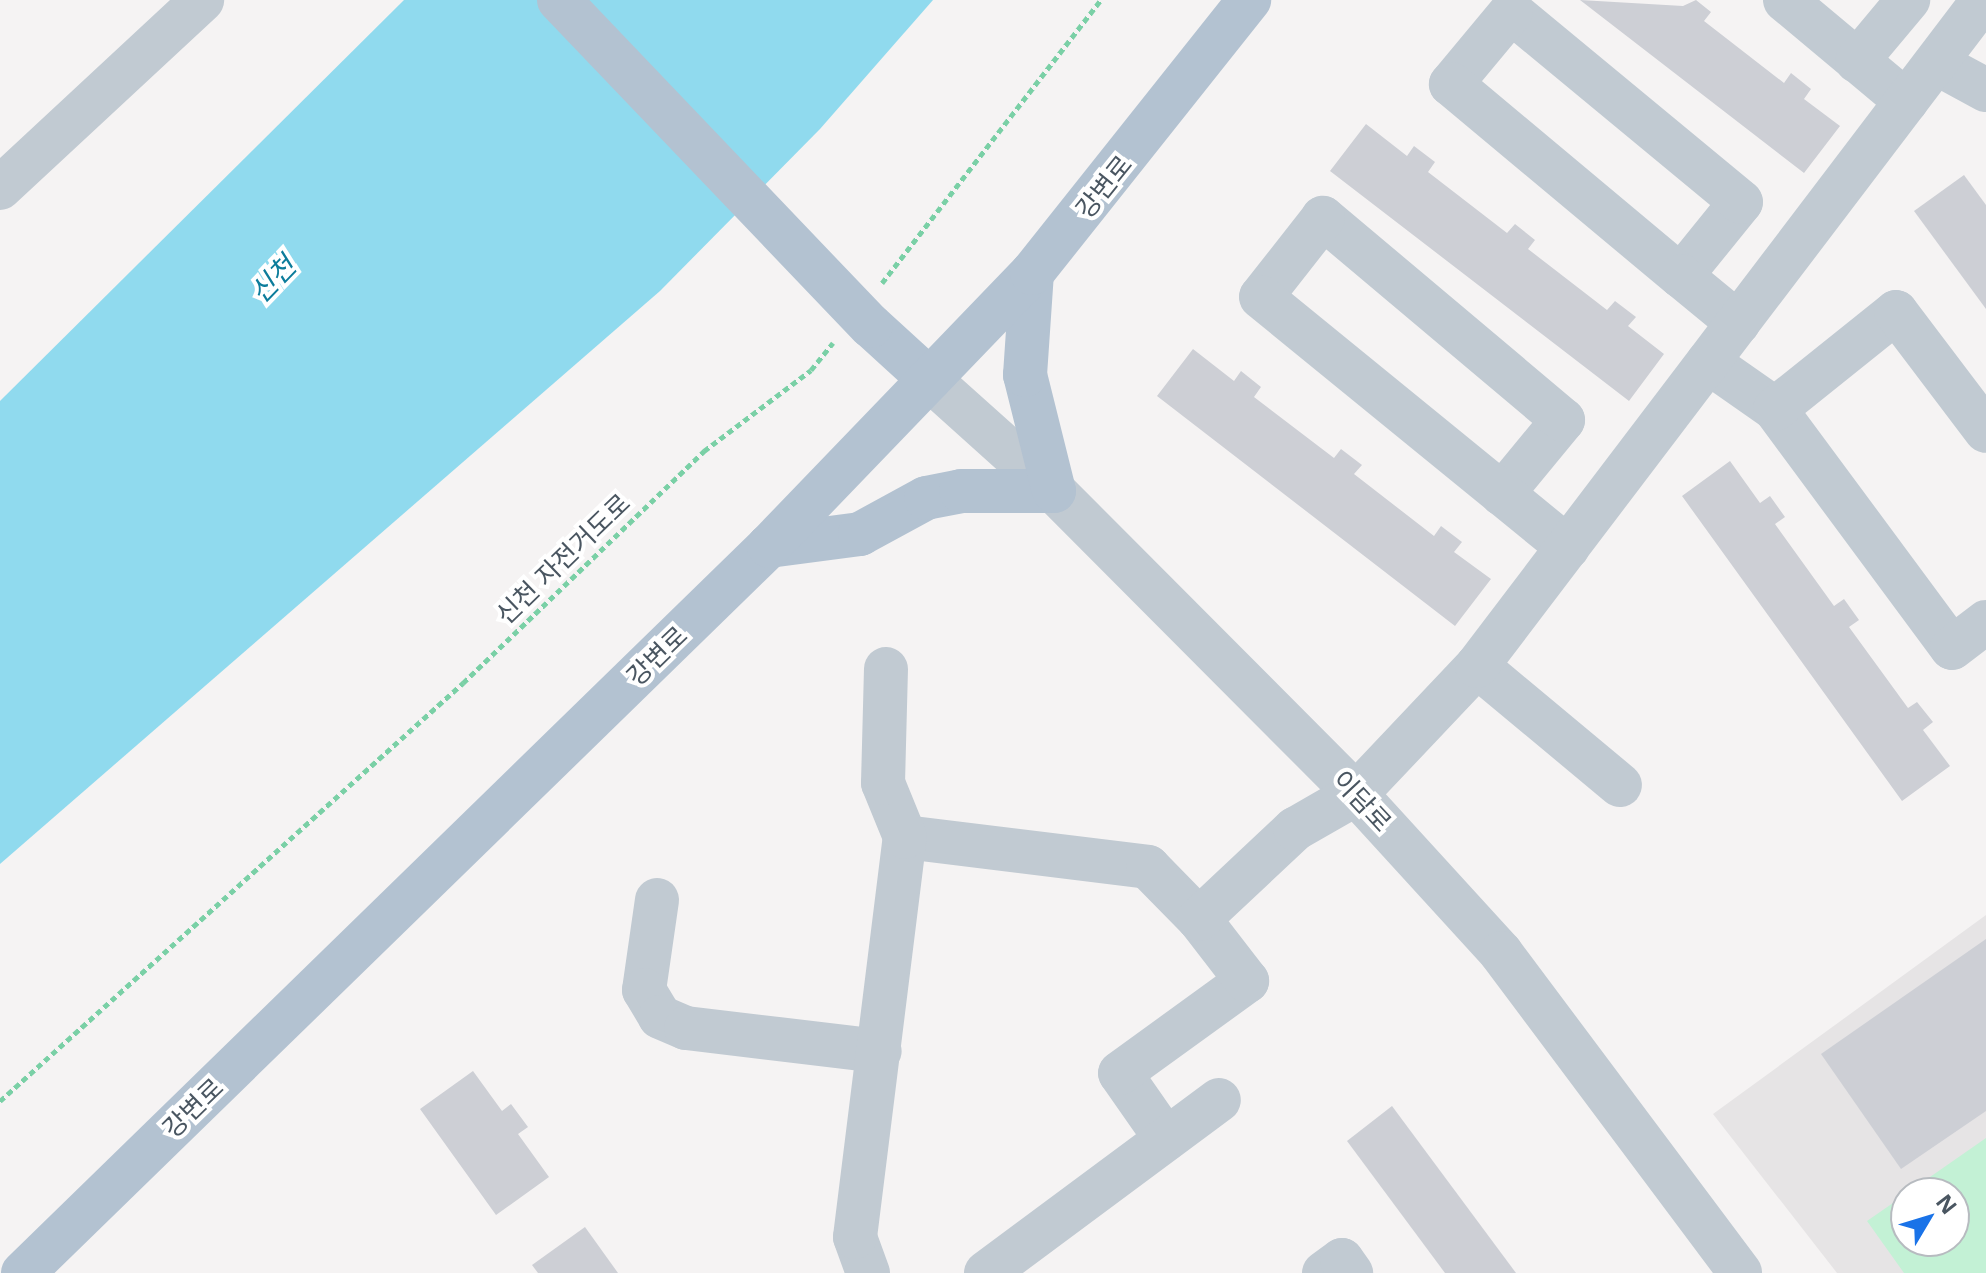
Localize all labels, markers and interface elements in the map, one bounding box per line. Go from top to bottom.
street label: 강변로 [1069,149,1139,225]
water label: 신천 [242,249,302,309]
street label: 신천 자전거도로 [490,487,636,631]
street label: 강변로 [620,620,694,692]
street label: 이담로 [1326,764,1398,838]
street label: 강변로 [156,1072,230,1144]
north arrow [1890,1177,1970,1257]
text: N [1930,1187,1965,1220]

